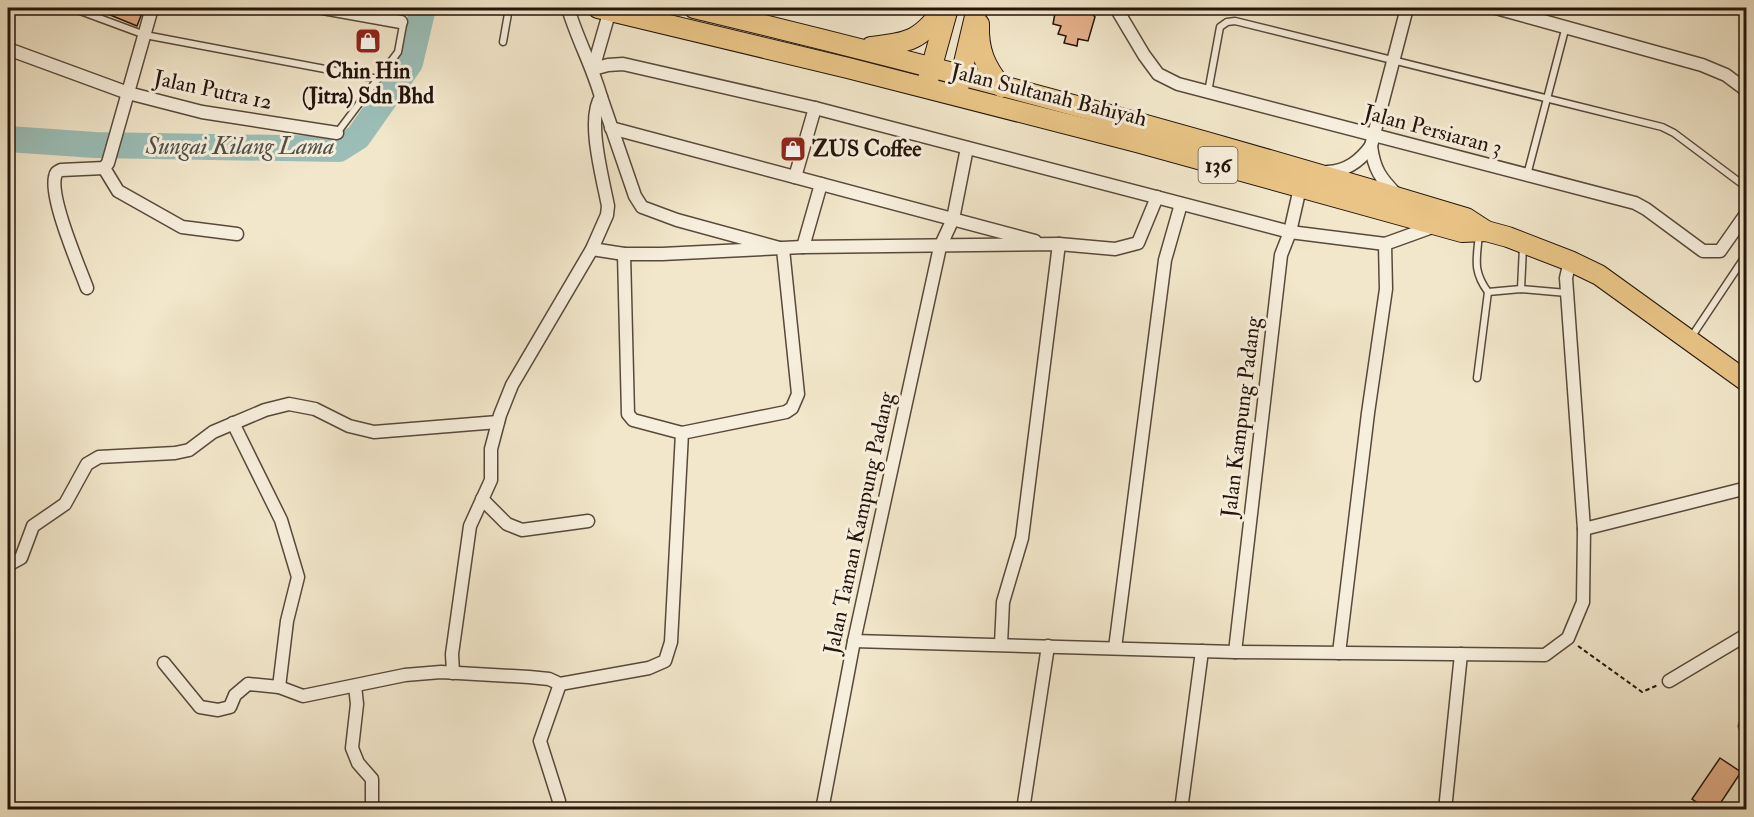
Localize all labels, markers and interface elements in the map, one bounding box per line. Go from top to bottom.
shop icon: Chin Hin (Jitra) Sdn Bhd [353,26,383,56]
place label: Chin Hin (Jitra) Sdn Bhd [302,57,434,111]
street label: Jalan Sultanah Bahiyah [947,57,1150,133]
street label: Jalan Putra 12 [150,64,275,116]
street label: Jalan Persiaran 3 [1360,98,1505,162]
water label: Sungai Kilang Lama [145,131,334,162]
shop icon: ZUS Coffee [778,134,808,164]
place label: ZUS Coffee [812,135,922,163]
road number: 136 [1198,147,1238,183]
street label: Jalan Kampung Padang [1215,314,1268,520]
street label: Jalan Taman Kampung Padang [817,388,902,658]

